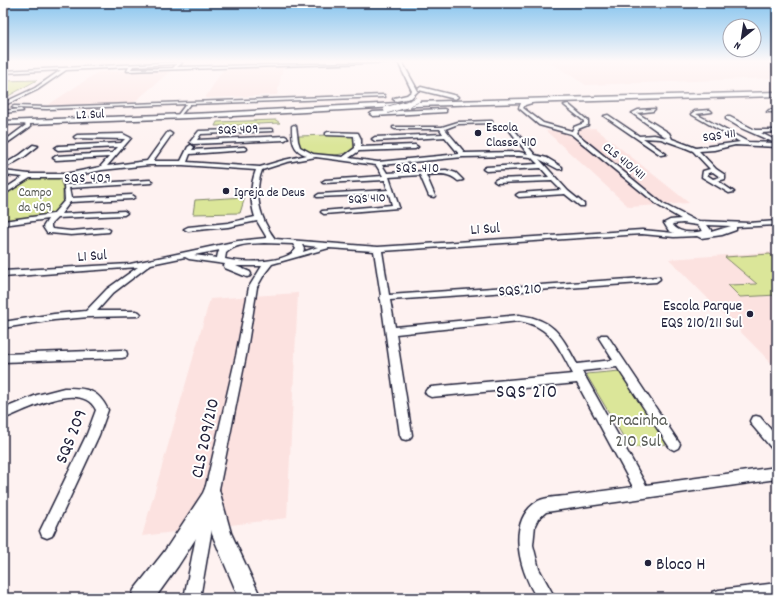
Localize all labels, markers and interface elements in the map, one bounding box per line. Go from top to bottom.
north arrow [722,18,762,58]
text: N [731,36,744,53]
street label: L2 Sul [76,106,105,125]
place label: Escola Classe 410 [486,119,537,153]
street label: SQS 409 [218,120,259,141]
street label: SQS 411 [702,125,737,148]
marker: Escola Classe 410 [473,128,483,138]
street label: CLS 410/411 [598,139,649,185]
district label: SQS 410 [396,160,440,179]
district label: SQS 409 [64,170,112,189]
park label: Campo da 409 [18,184,52,218]
place label: Igreja de Deus [234,184,305,203]
marker: Igreja de Deus [221,186,231,196]
street label: SQS 410 [348,189,386,210]
street label: L1 Sul [470,218,501,242]
street label: L1 Sul [77,245,108,269]
street label: SQS 210 [498,279,543,303]
place label: Escola Parque EQS 210/211 Sul [661,296,742,335]
marker: Escola Parque EQS 210/211 Sul [745,309,755,319]
district label: SQS 210 [496,380,558,407]
street label: CLS 209/210 [186,396,227,481]
street label: SQS 209 [50,406,94,468]
park label: Pracinha 210 Sul [609,409,668,455]
place label: Bloco H [656,553,705,578]
marker: Bloco H [643,558,653,568]

